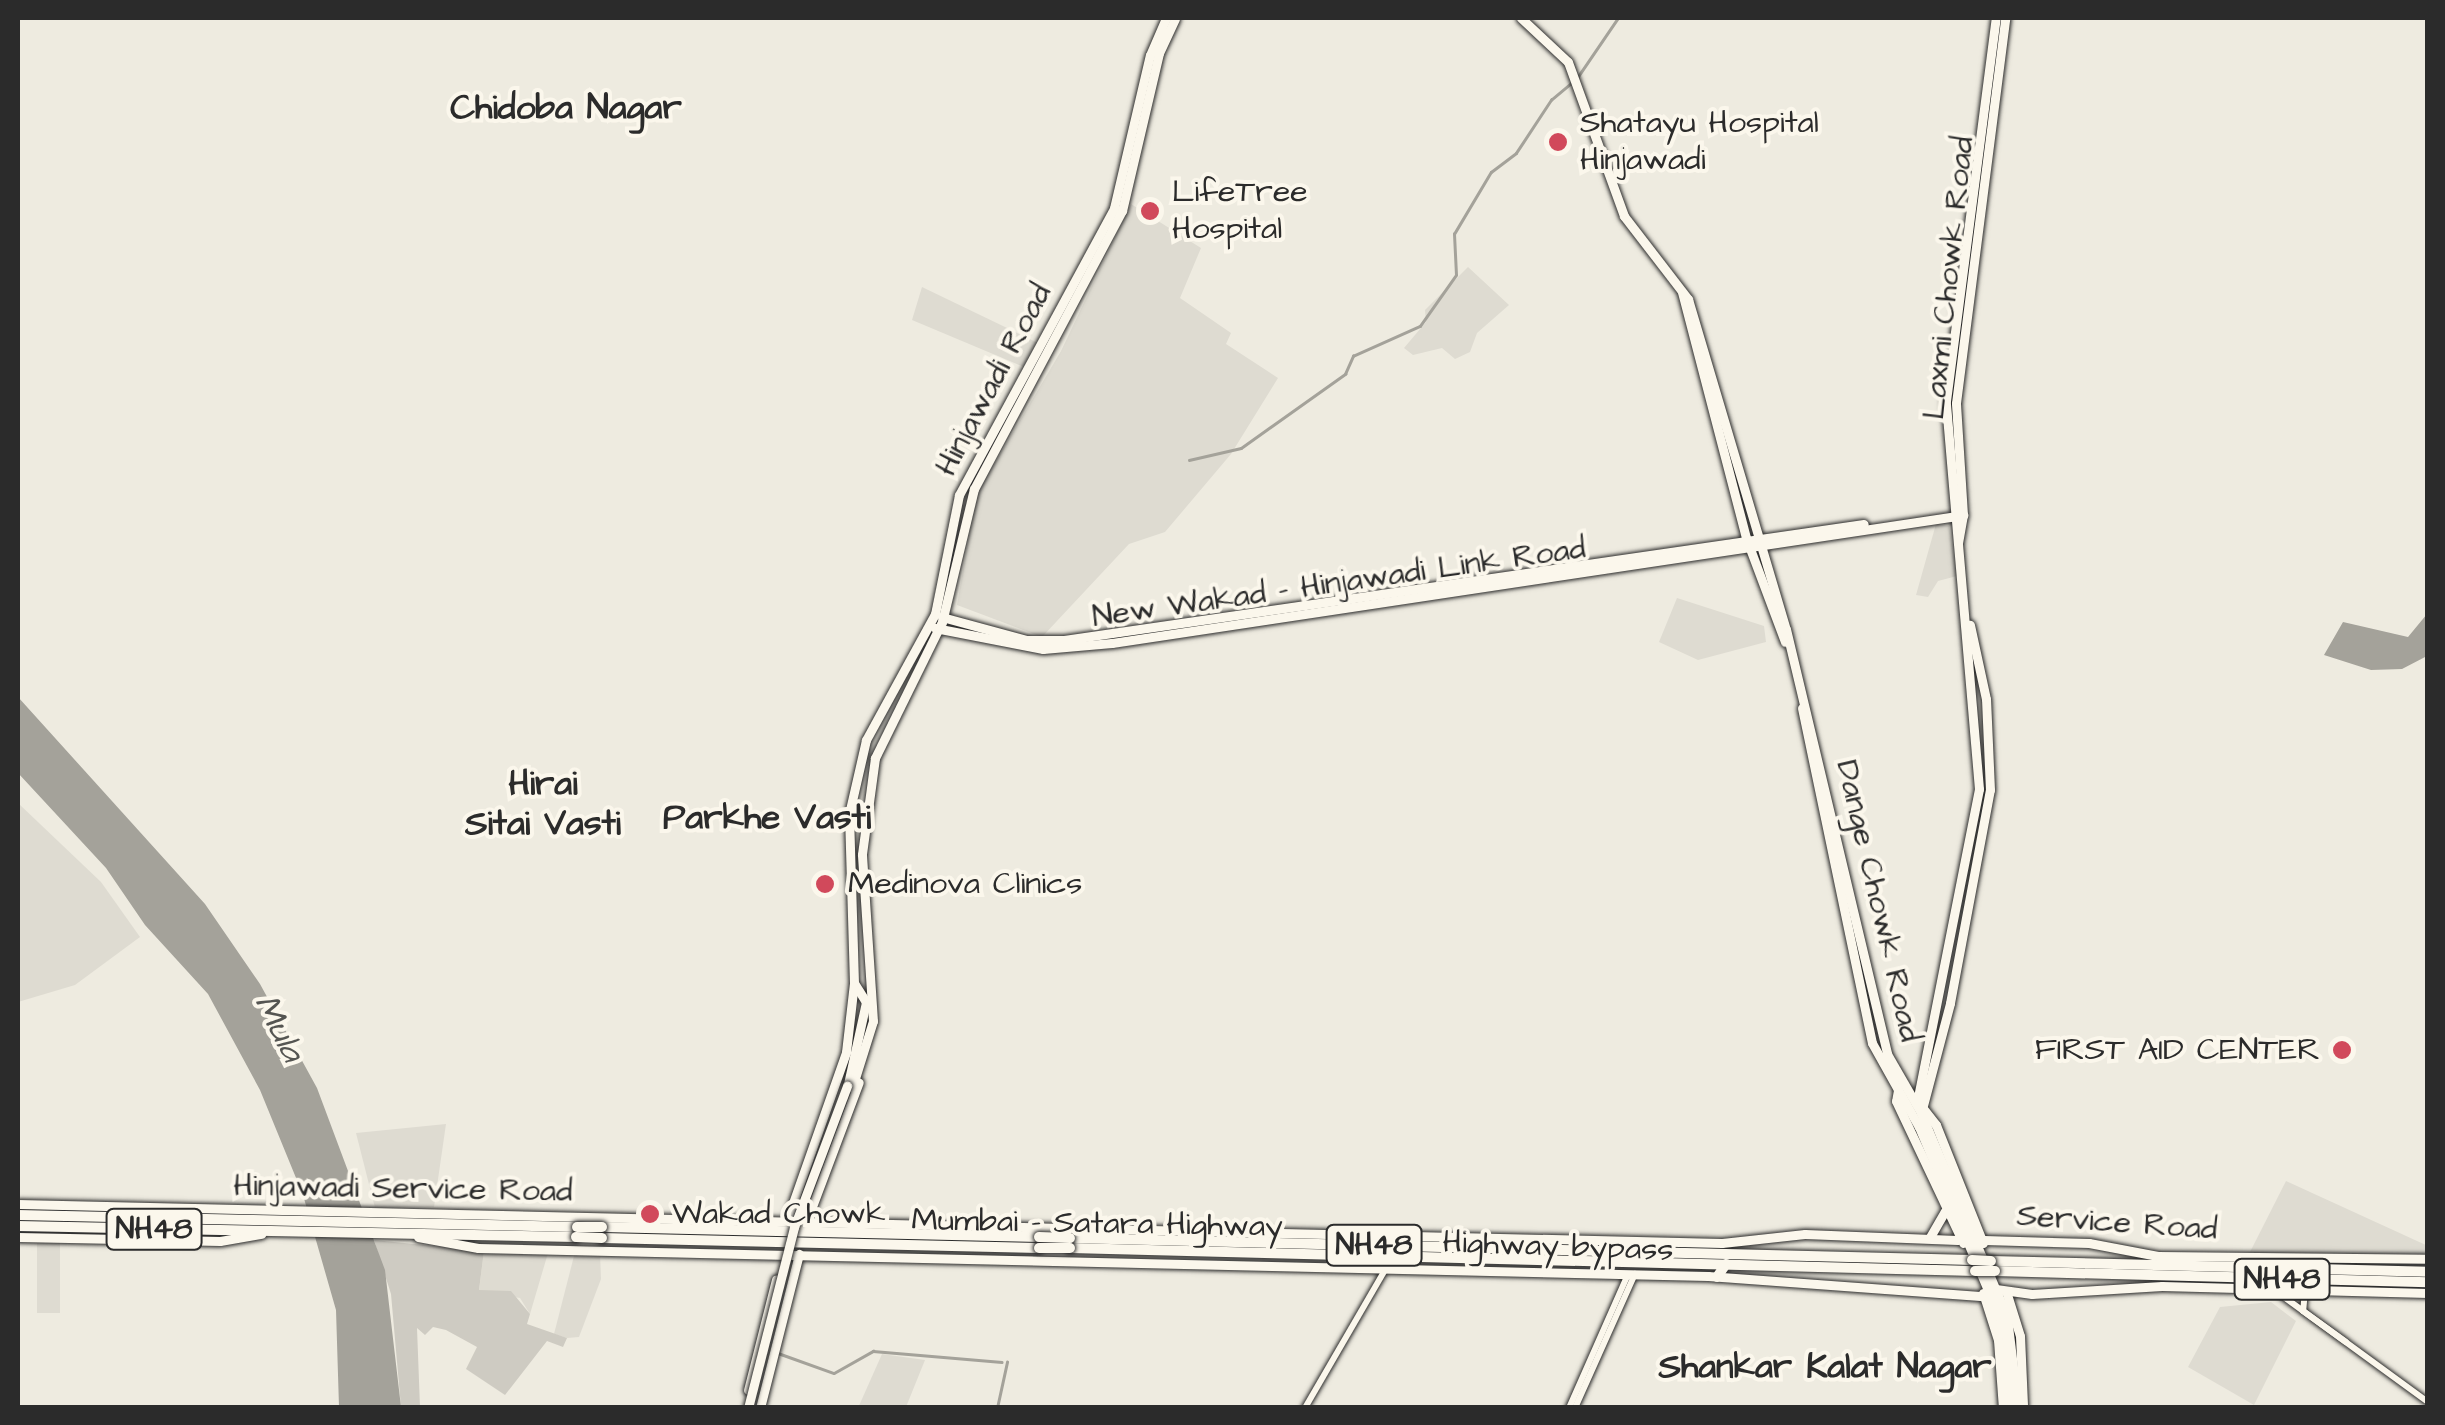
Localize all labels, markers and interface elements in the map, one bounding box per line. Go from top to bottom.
district label: Chidoba Nagar [450,87,682,129]
place label: Shatayu Hospital Hinjawadi [1580,105,1819,180]
marker: Shatayu Hospital Hinjawadi [1545,129,1571,155]
street label: Laxmi Chowk Road [1915,135,1983,421]
place label: LifeTree Hospital [1172,174,1308,249]
marker: LifeTree Hospital [1137,198,1163,224]
street label: Hinjawadi Road [927,277,1061,483]
street label: New Wakad - Hinjawadi Link Road [1090,529,1588,637]
street label: Dange Chowk Road [1827,756,1929,1046]
district label: Hirai Sitai Vasti [465,763,621,845]
district label: Parkhe Vasti [663,797,871,839]
place label: Medinova Clinics [848,865,1082,903]
marker: Medinova Clinics [812,871,838,897]
water label: Mula [244,987,314,1069]
place label: FIRST AID CENTER [2035,1031,2320,1069]
marker: FIRST AID CENTER [2329,1037,2355,1063]
street label: Hinjawadi Service Road [233,1167,573,1211]
place label: Wakad Chowk [672,1195,886,1233]
street label: Service Road [2015,1197,2219,1249]
marker: Wakad Chowk [637,1201,663,1227]
street label: Mumbai - Satara Highway [911,1202,1283,1246]
road number: NH48 [104,1204,204,1254]
road number: NH48 [1324,1220,1424,1270]
street label: Highway bypass [1442,1224,1674,1270]
road number: NH48 [2232,1254,2332,1304]
district label: Shankar Kalat Nagar [1658,1346,1992,1388]

